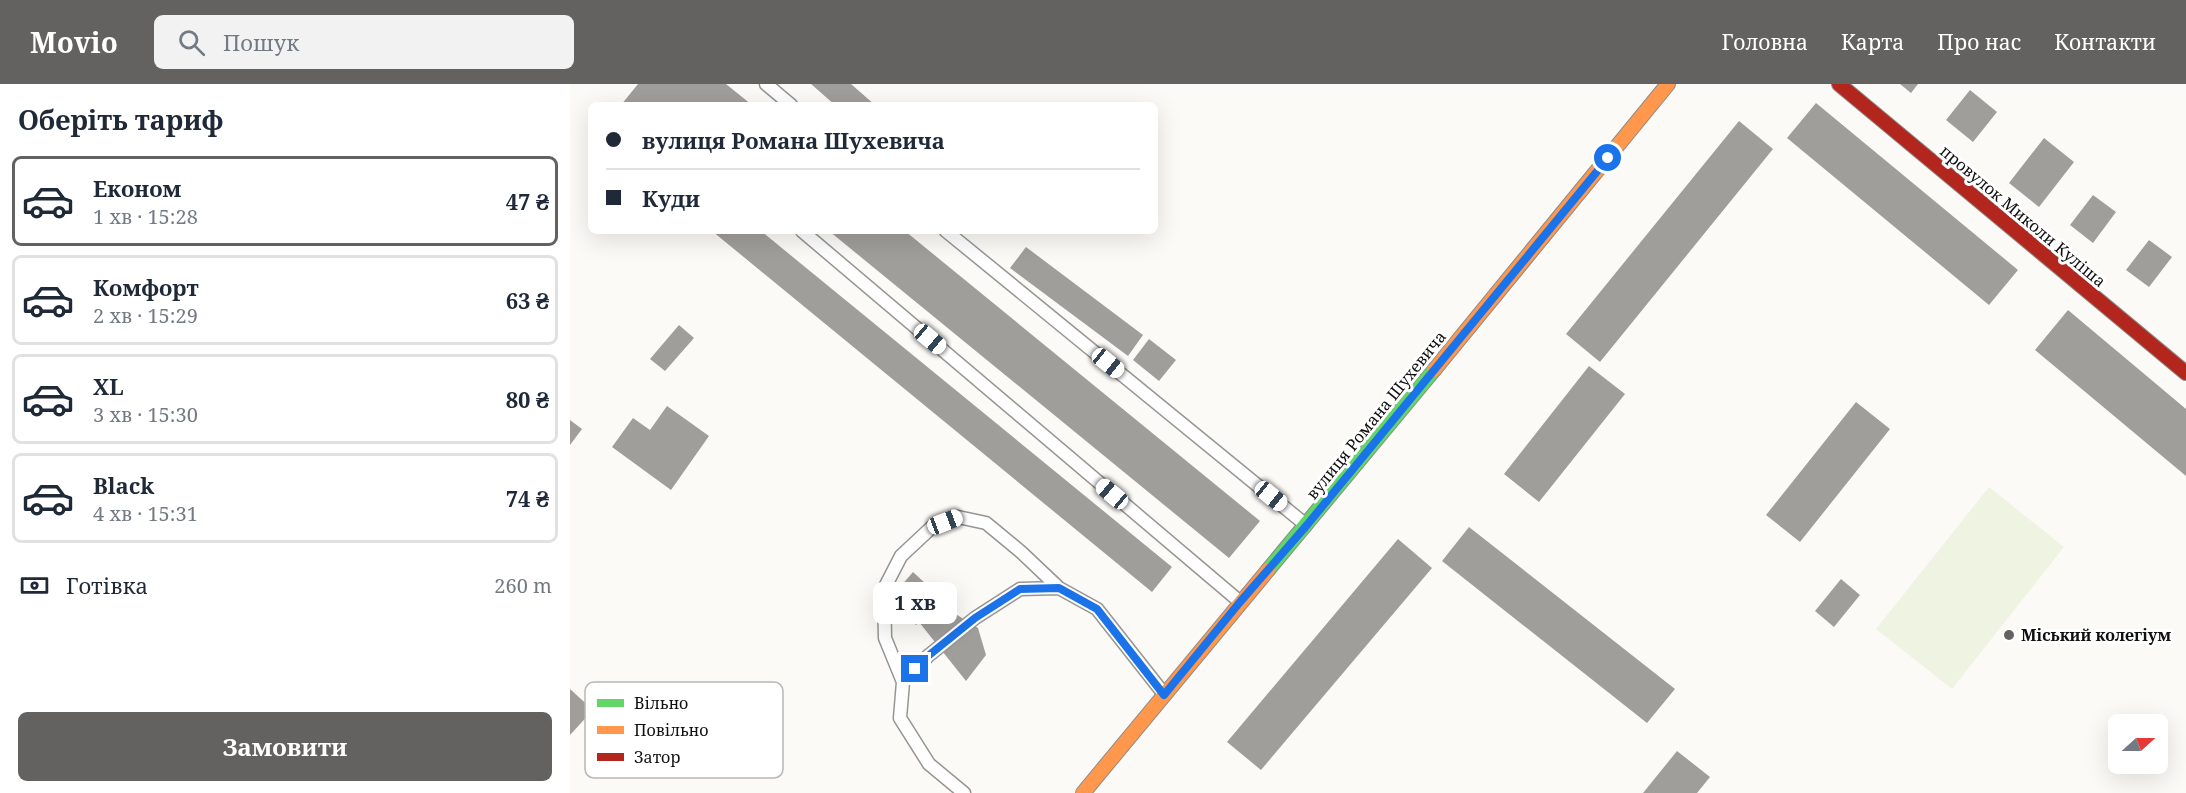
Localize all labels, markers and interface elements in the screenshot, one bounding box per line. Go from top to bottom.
search box [154,15,574,69]
text: Movio [30,23,118,61]
icon: search [175,26,208,59]
text: Пошук [223,27,299,57]
text: Головна [1721,28,1808,56]
text: Карта [1841,28,1904,56]
text: Про нас [1937,28,2021,56]
text: Контакти [2054,28,2156,56]
text: Оберіть тариф [18,101,223,138]
text: вулиця Романа Шухевича [642,125,945,155]
street label: провулок Миколи Куліша [1935,140,2111,292]
route start [1594,144,1621,171]
text: Економ [93,173,181,203]
icon: car [21,174,75,228]
text: Куди [642,183,700,213]
text: 47 ₴ [506,186,549,216]
text: 1 хв · 15:28 [93,203,198,230]
text: Комфорт [93,272,199,302]
icon: car [21,273,75,327]
text: 63 ₴ [506,285,549,315]
text: 2 хв · 15:29 [93,302,198,329]
car [910,321,950,357]
street label: вулиця Романа Шухевича [1301,326,1451,504]
car [1088,345,1128,381]
text: XL [93,371,124,401]
icon: car [21,372,75,426]
text: 80 ₴ [506,384,549,414]
text: 3 хв · 15:30 [93,401,198,428]
text: Black [93,470,154,500]
icon: car [21,471,75,525]
car [1092,476,1132,512]
car [1251,478,1291,514]
text: 74 ₴ [506,483,549,513]
text: 4 хв · 15:31 [93,500,198,527]
car [925,507,965,537]
icon: cash [18,569,51,602]
text: Готівка [66,570,148,600]
text: 260 m [494,572,552,599]
callout: 1 хв [873,582,957,624]
text: 1 хв [894,589,936,616]
place label: Міський колегіум [2021,624,2171,646]
marker: Міський колегіум [2002,628,2016,642]
route end [901,655,928,682]
legend [585,682,783,778]
text: Вільно [634,692,688,714]
button: Замовити [18,712,552,781]
north arrow [2108,714,2168,774]
map controls [2108,714,2168,774]
text: Повільно [634,719,709,741]
text: Затор [634,746,681,768]

